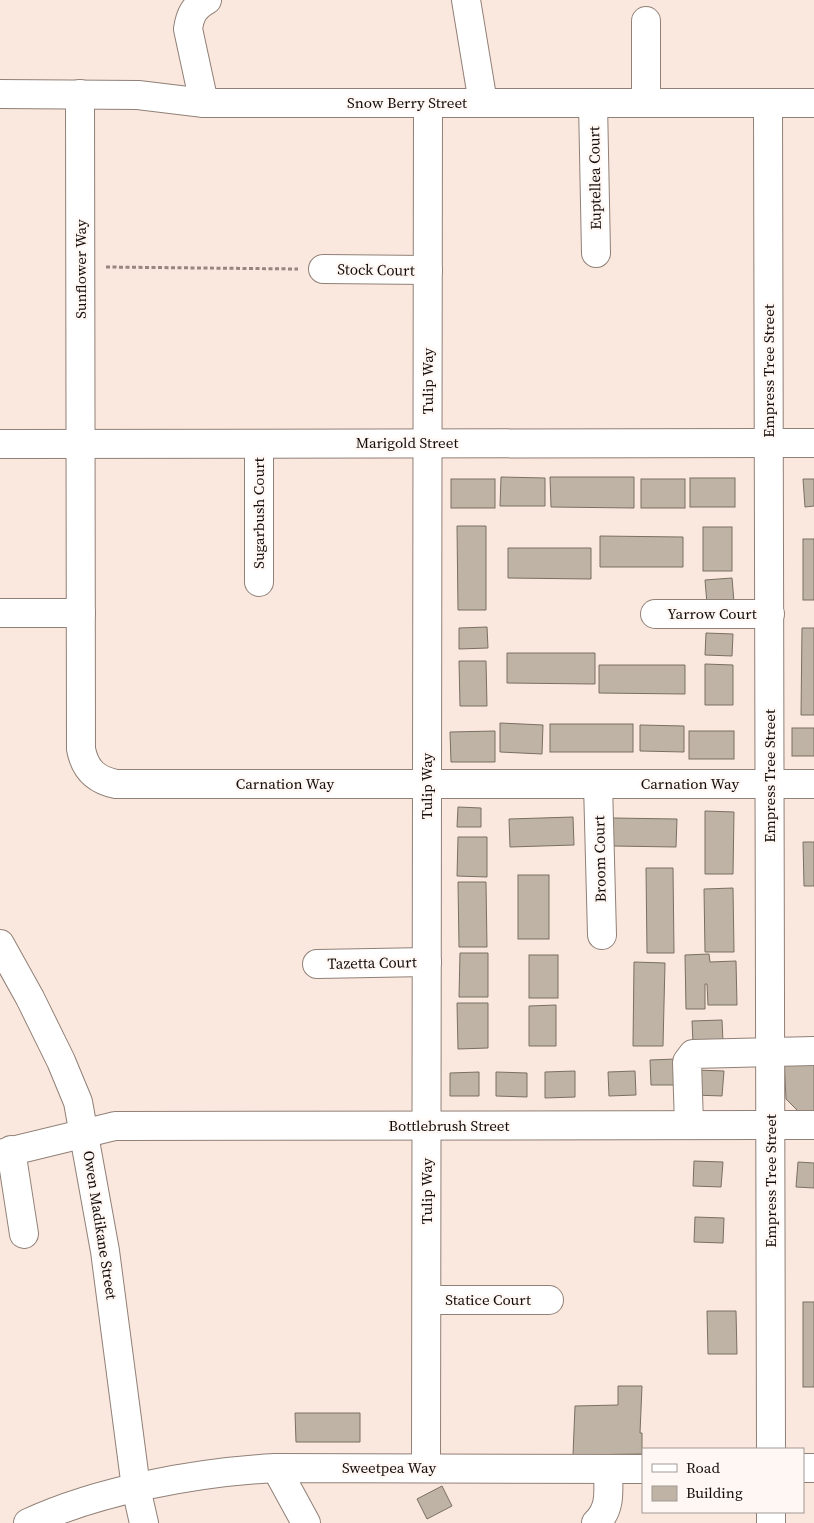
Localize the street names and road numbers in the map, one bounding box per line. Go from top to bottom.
street label: Snow Berry Street [347,92,467,113]
street label: Euptellea Court [583,126,606,230]
street label: Sunflower Way [70,219,91,319]
street label: Stock Court [337,258,415,281]
street label: Empress Tree Street [758,304,779,438]
street label: Tulip Way [417,347,438,414]
street label: Marigold Street [356,432,458,453]
street label: Sugarbush Court [248,457,269,569]
street label: Yarrow Court [667,603,757,624]
street label: Empress Tree Street [759,709,780,843]
street label: Tulip Way [416,752,437,819]
street label: Carnation Way [236,773,334,794]
street label: Carnation Way [641,773,739,794]
street label: Broom Court [588,815,611,903]
street label: Tazetta Court [327,951,417,974]
street label: Empress Tree Street [760,1114,781,1248]
street label: Bottlebrush Street [389,1115,510,1136]
street label: Owen Madikane Street [78,1149,123,1301]
street label: Tulip Way [416,1157,437,1224]
street label: Statice Court [445,1289,531,1310]
street label: Sweetpea Way [342,1457,436,1478]

